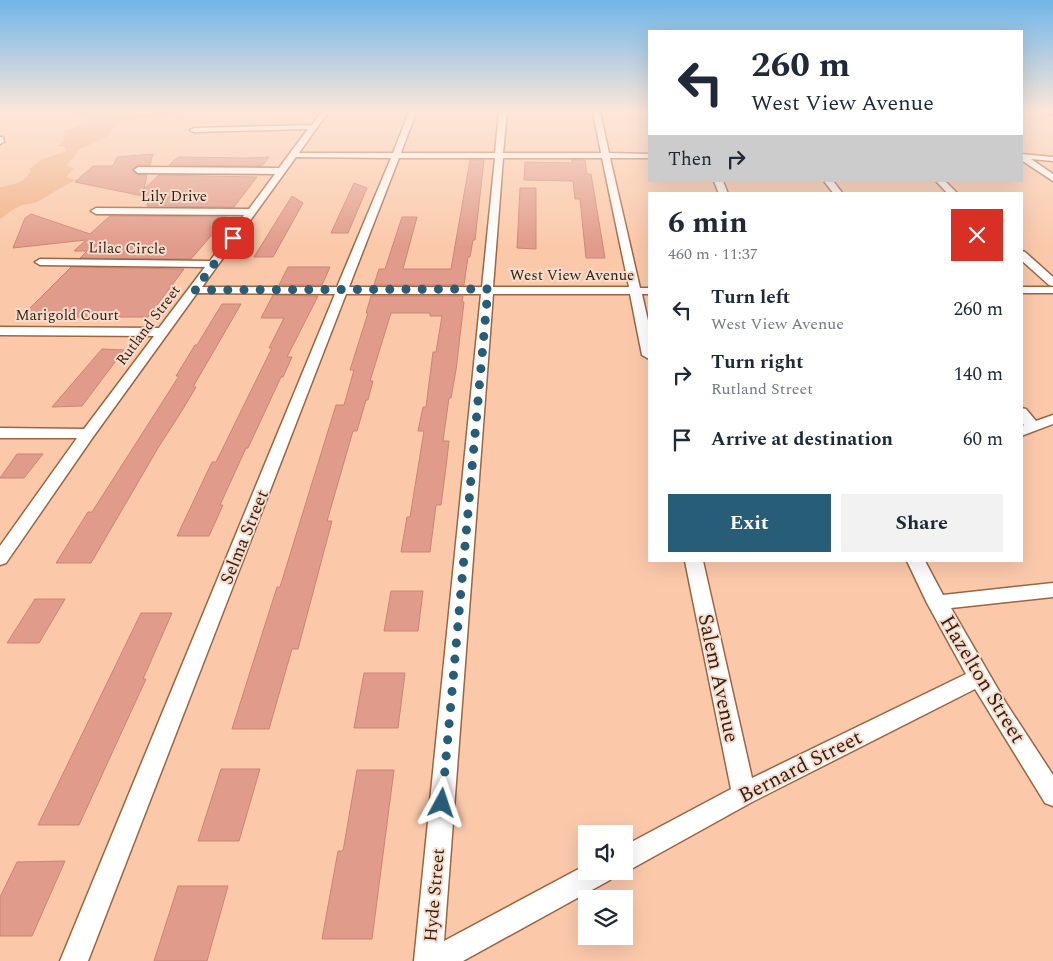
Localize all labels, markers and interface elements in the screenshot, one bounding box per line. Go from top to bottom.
text: 260 m [751,39,850,92]
icon: left [668,50,733,115]
text: West View Avenue [751,87,934,120]
text: Then [668,145,712,174]
icon: right [722,145,750,173]
street label: Lily Drive [141,185,207,208]
text: 6 min [668,200,748,246]
button: close [951,209,1003,261]
pin [212,217,254,259]
icon: arrive [219,224,247,252]
street label: Lilac Circle [88,236,166,261]
text: 460 m · 11:37 [668,242,758,266]
street label: West View Avenue [510,264,634,287]
street label: Rutland Street [110,280,186,370]
text: Turn left [711,283,790,312]
text: 260 m [953,295,1003,324]
icon: left [668,296,696,324]
street label: Marigold Court [15,304,119,327]
text: West View Avenue [711,312,844,336]
text: Turn right [711,348,804,377]
text: 140 m [953,360,1003,389]
icon: right [668,361,696,389]
text: Rutland Street [711,377,813,401]
text: Arrive at destination [711,425,893,454]
text: 60 m [963,425,1003,454]
icon: arrive [668,426,696,454]
street label: Selma Street [213,486,276,589]
button: Exit [668,494,831,552]
button: Share [841,494,1003,552]
street label: Hazelton Street [931,609,1033,750]
street label: Salem Avenue [689,611,747,745]
street label: Bernard Street [733,722,868,812]
position arrow [415,776,467,828]
map controls [578,825,633,945]
button: sound [578,825,633,880]
street label: Hyde Street [417,847,452,943]
button: layers [578,890,633,945]

